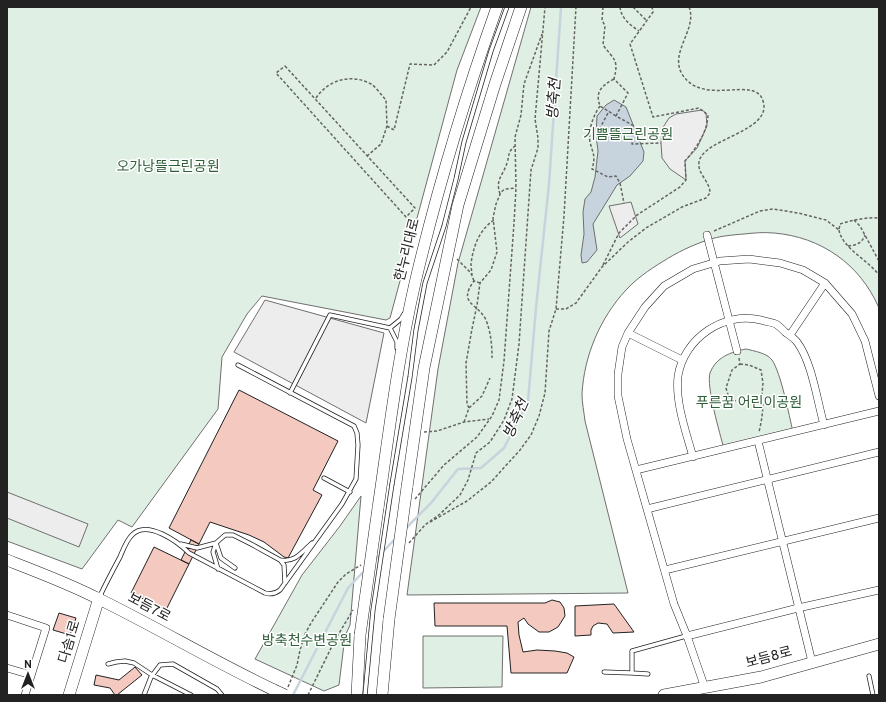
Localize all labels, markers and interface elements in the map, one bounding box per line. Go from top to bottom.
water label: 방축천 [544,75,566,120]
park label: 기쁨뜰근린공원 [583,127,673,144]
park label: 오가낭뜰근린공원 [116,159,220,176]
street label: 한누리대로 [392,217,424,283]
water label: 방축천 [500,394,535,442]
park label: 푸른꿈 어린이공원 [696,395,802,412]
street label: 보듬7로 [125,590,173,626]
street label: 다솜1로 [55,618,85,665]
park label: 방축천수변공원 [262,632,352,650]
street label: 보듬8로 [744,644,794,672]
north arrow [8,654,48,694]
text: N [24,658,32,672]

